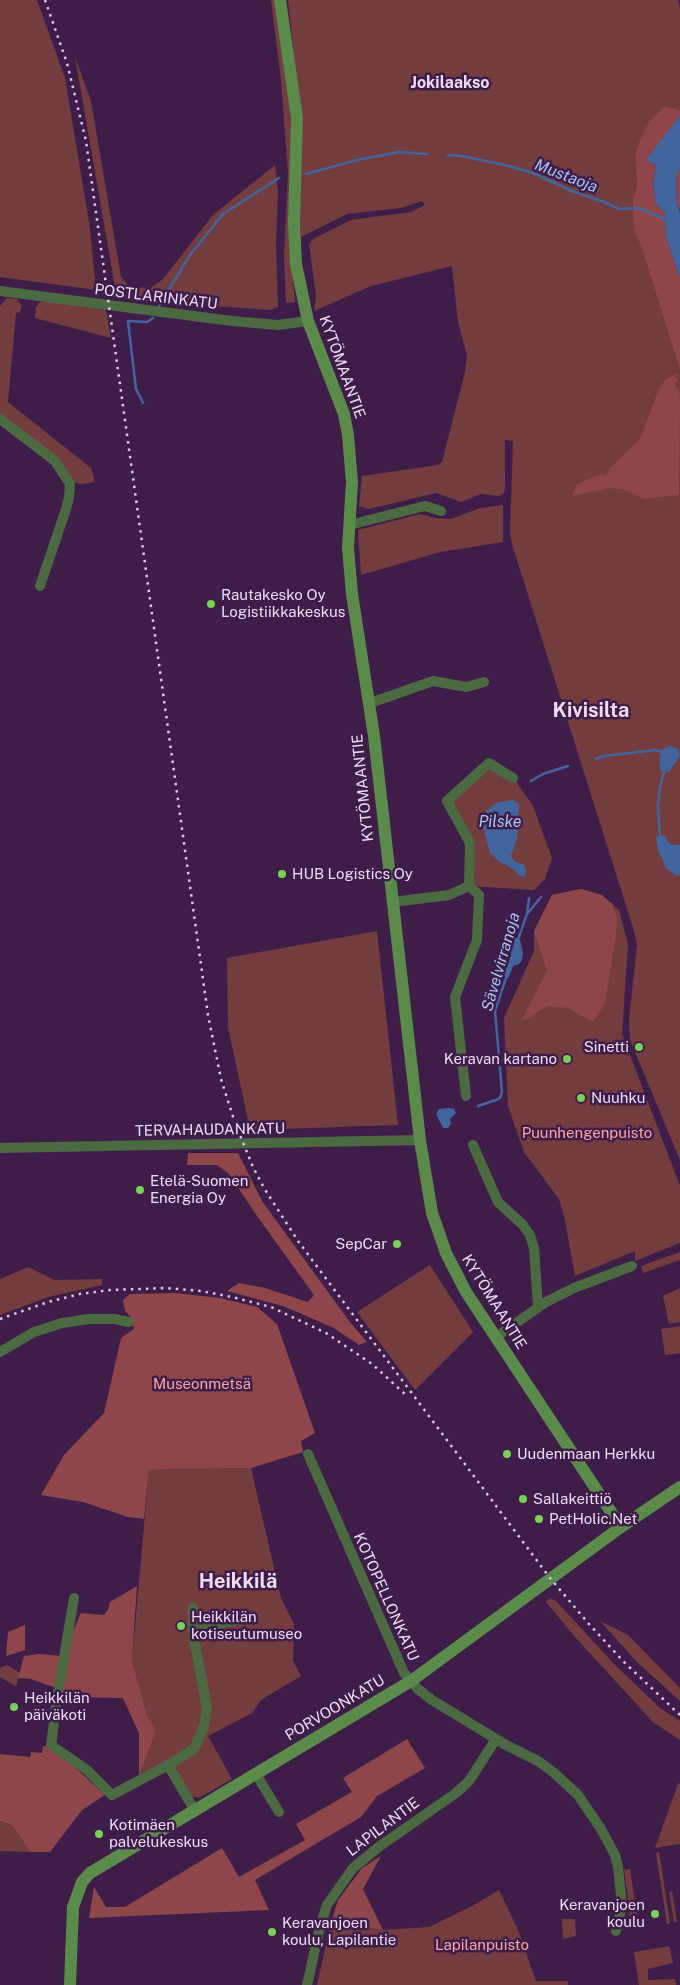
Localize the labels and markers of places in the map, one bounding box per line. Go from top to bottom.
place label: Rautakesko Oy Logistiikkakeskus [221,586,345,621]
marker: Rautakesko Oy Logistiikkakeskus [205,598,217,610]
place label: HUB Logistics Oy [292,865,413,883]
marker: HUB Logistics Oy [276,868,288,880]
place label: Sinetti [584,1038,629,1056]
marker: Sinetti [633,1041,645,1053]
place label: Keravan kartano [444,1050,557,1068]
marker: Keravan kartano [561,1053,573,1065]
place label: Nuuhku [591,1089,645,1107]
marker: Nuuhku [575,1092,587,1104]
place label: Etelä-Suomen Energia Oy [150,1172,248,1207]
marker: Etelä-Suomen Energia Oy [134,1184,146,1196]
place label: SepCar [335,1235,387,1253]
marker: SepCar [391,1238,403,1250]
place label: Uudenmaan Herkku [517,1445,655,1463]
marker: Uudenmaan Herkku [501,1448,513,1460]
place label: Sallakeittiö [533,1490,612,1508]
marker: Sallakeittiö [517,1493,529,1505]
place label: PetHolic.Net [549,1510,637,1528]
marker: PetHolic.Net [533,1513,545,1525]
place label: Heikkilän kotiseutumuseo [191,1608,302,1643]
marker: Heikkilän kotiseutumuseo [175,1620,187,1632]
place label: Heikkilän päiväkoti [24,1689,90,1724]
marker: Heikkilän päiväkoti [8,1701,20,1713]
place label: Kotimäen palvelukeskus [109,1816,208,1851]
marker: Kotimäen palvelukeskus [93,1828,105,1840]
place label: Keravanjoen koulu [559,1896,645,1931]
marker: Keravanjoen koulu [649,1908,661,1920]
place label: Keravanjoen koulu, Lapilantie [282,1914,396,1949]
marker: Keravanjoen koulu, Lapilantie [266,1926,278,1938]

